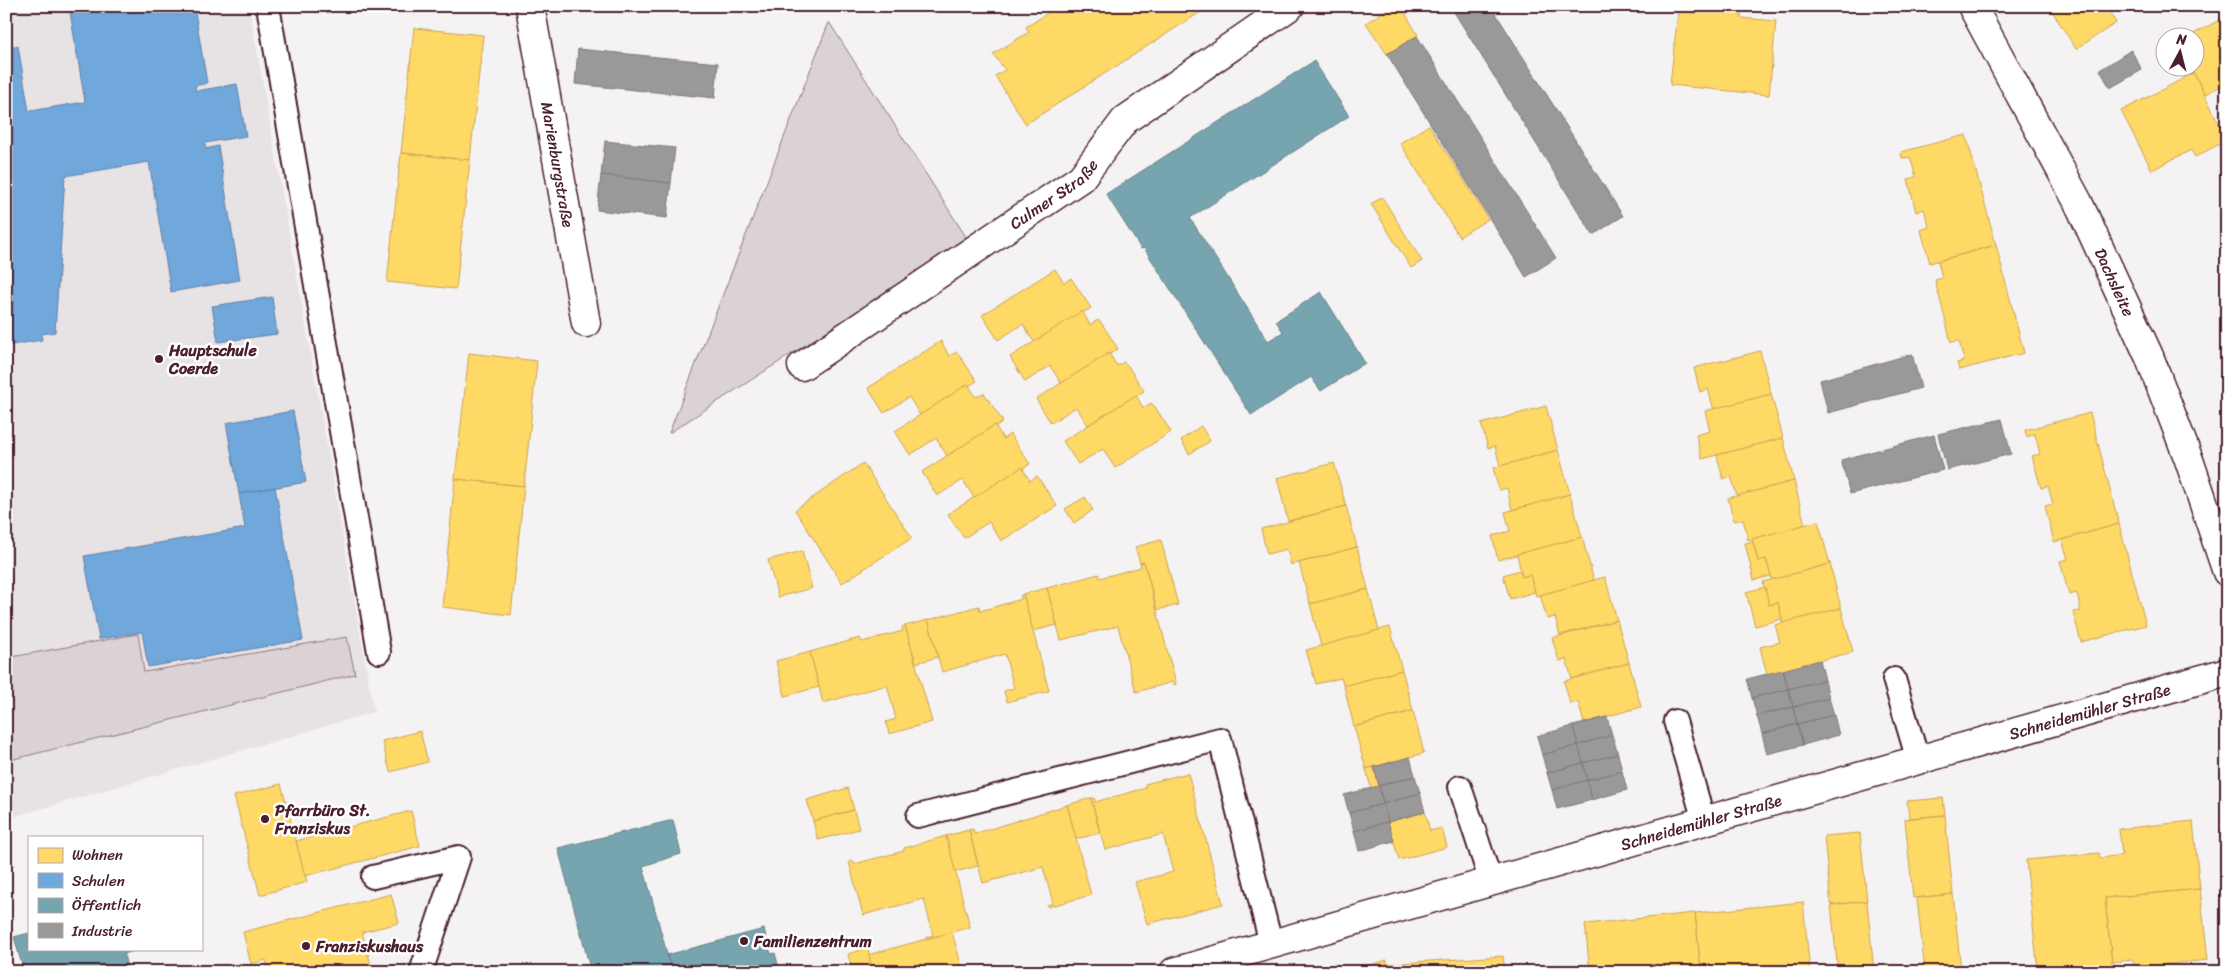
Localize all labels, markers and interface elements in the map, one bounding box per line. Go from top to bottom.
text: N [2174,26,2188,53]
north arrow [2156,28,2206,78]
street label: Marienburgstraße [532,100,583,230]
street label: Culmer Straße [1003,153,1106,237]
street label: Dachsleite [2086,243,2143,322]
place label: Hauptschule Coerde [168,336,257,383]
marker: Hauptschule Coerde [153,353,165,365]
street label: Schneidemühler Straße [2006,675,2174,748]
street label: Schneidemühler Straße [1617,785,1786,859]
place label: Pfarrbüro St. Franziskus [274,796,371,843]
marker: Pfarrbüro St. Franziskus [259,813,271,825]
legend [28,836,202,950]
text: Wohnen [72,842,123,868]
text: Schulen [72,868,125,894]
text: Öffentlich [72,892,141,918]
text: Industrie [71,918,132,944]
place label: Familienzentrum [753,927,872,956]
place label: Franziskushaus [315,932,424,961]
marker: Familienzentrum [738,935,750,947]
marker: Franziskushaus [300,940,312,952]

